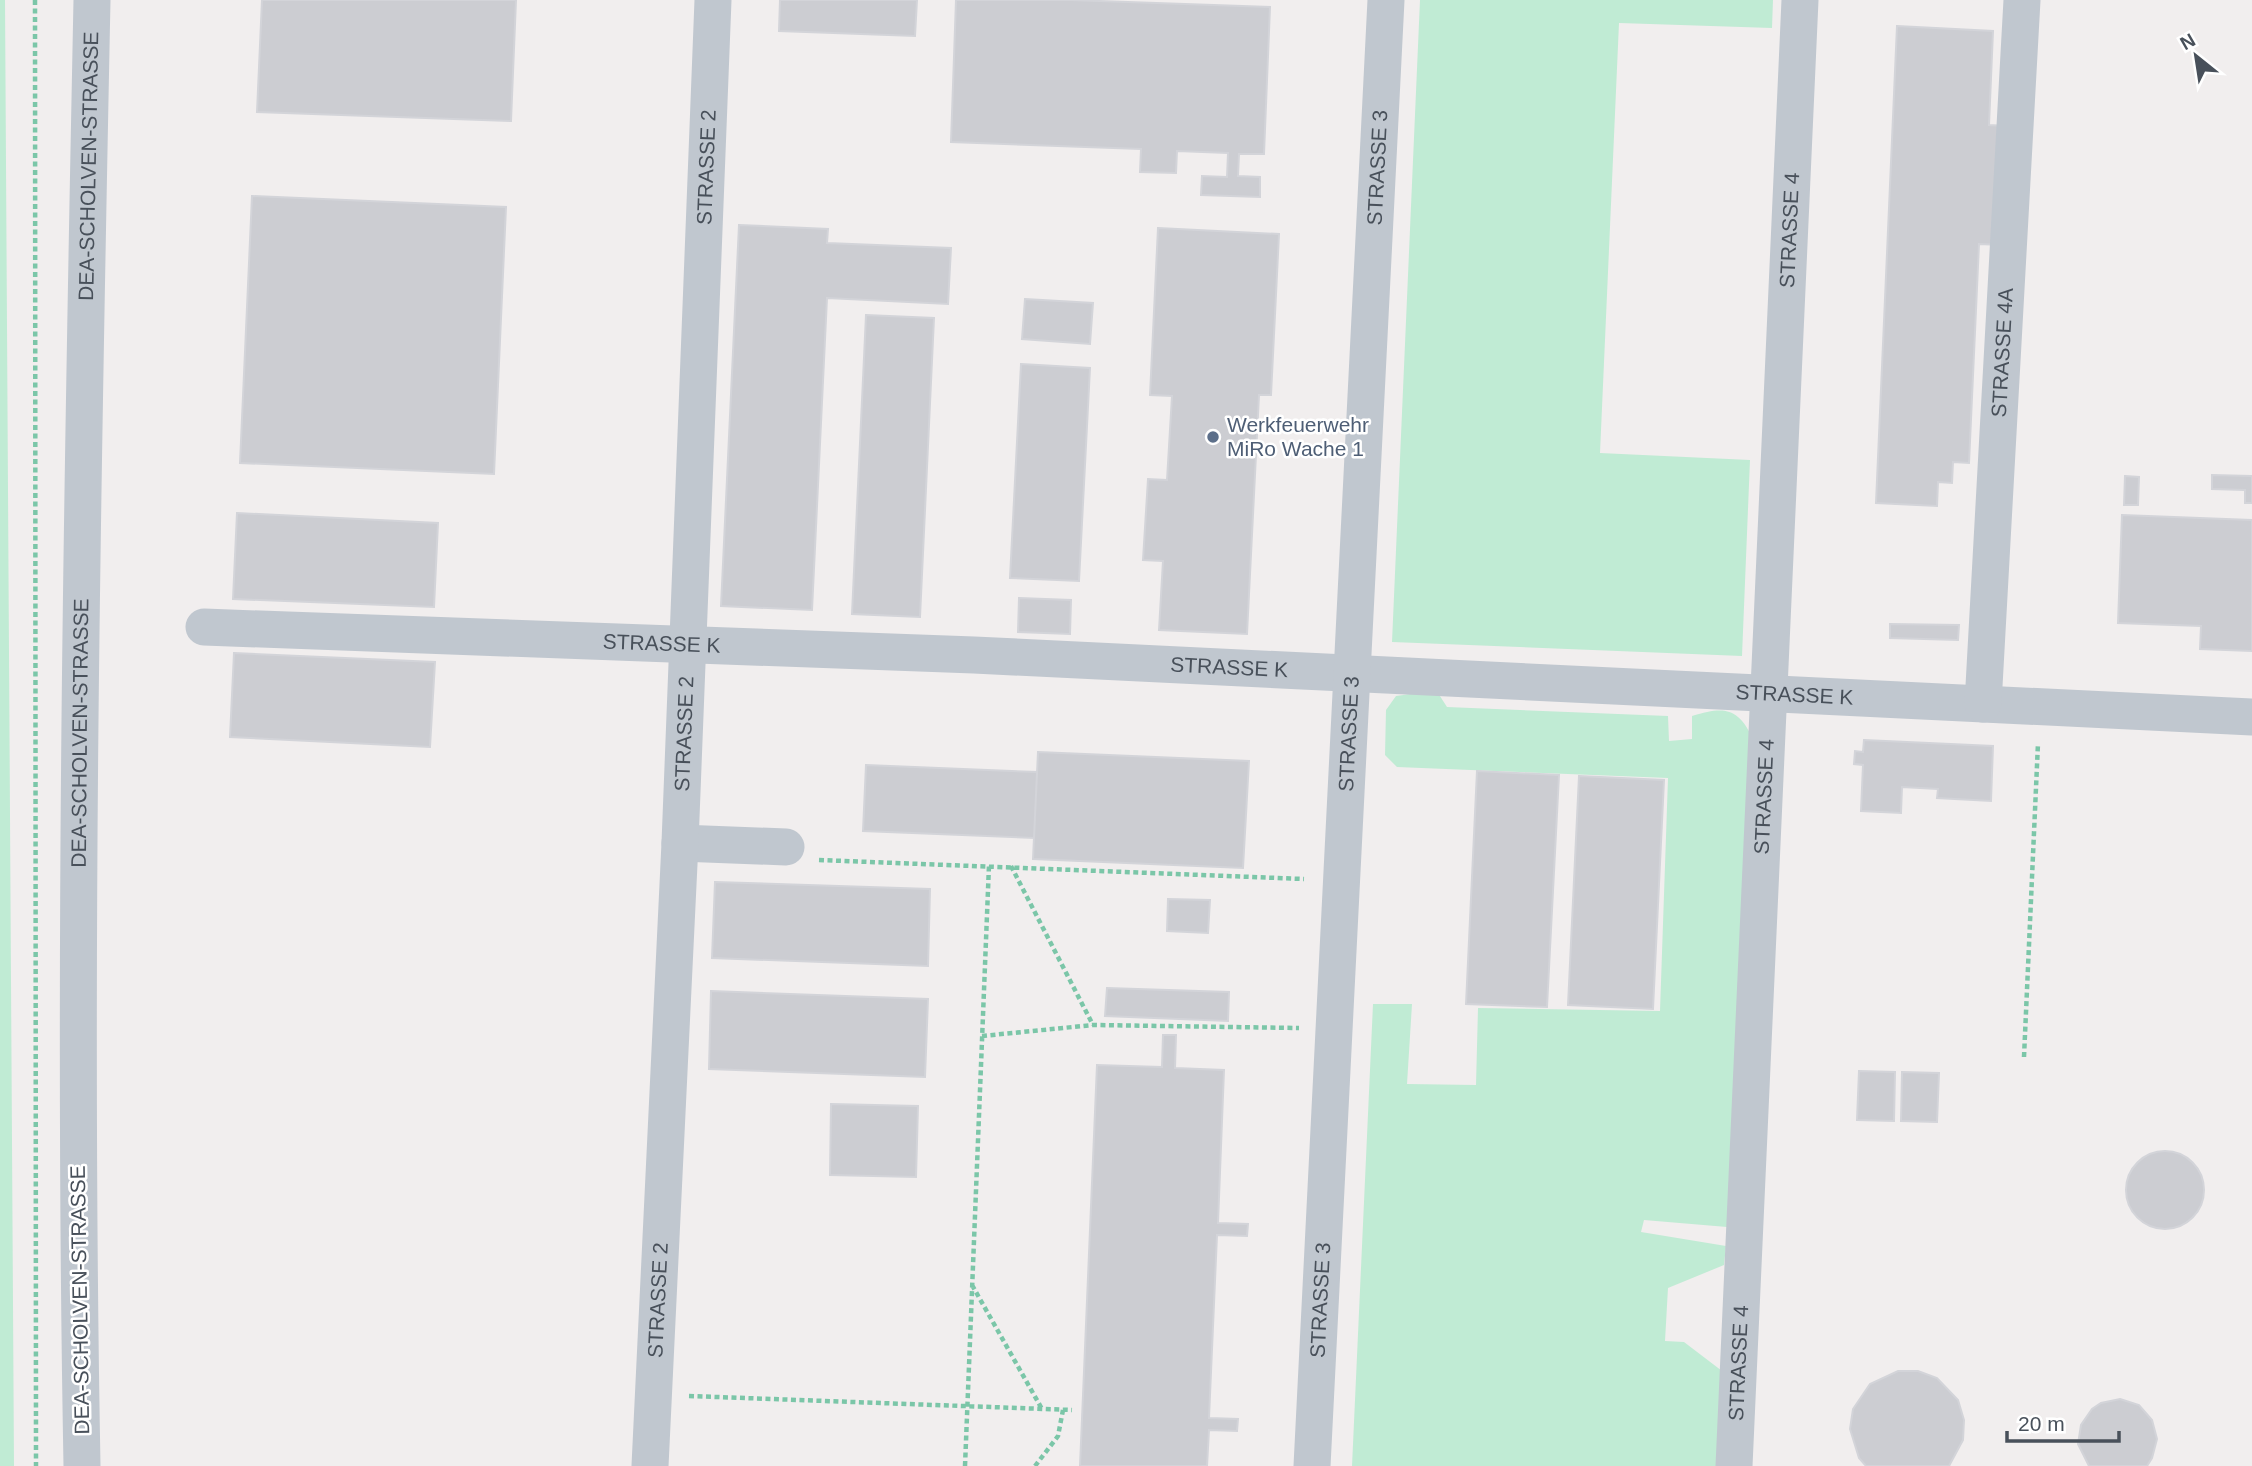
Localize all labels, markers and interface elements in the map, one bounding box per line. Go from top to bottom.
north arrow [2161,21,2231,91]
text: N [2177,29,2199,54]
street label: DEA-SCHOLVEN-STRASSE [74,31,102,301]
street label: STRASSE 2 [692,109,720,225]
street label: STRASSE 3 [1363,109,1391,226]
street label: STRASSE 4 [1775,172,1803,288]
street label: STRASSE 4A [1987,287,2017,418]
place label: Werkfeuerwehr MiRo Wache 1 [1227,413,1369,460]
marker: Werkfeuerwehr MiRo Wache 1 [1205,429,1221,445]
street label: DEA-SCHOLVEN-STRASSE [67,598,92,868]
street label: STRASSE K [602,630,721,657]
street label: STRASSE K [1170,653,1289,681]
street label: STRASSE 2 [670,676,698,792]
street label: STRASSE 3 [1334,676,1363,792]
street label: STRASSE K [1735,680,1854,709]
street label: STRASSE 4 [1750,738,1778,855]
street label: DEA-SCHOLVEN-STRASSE [66,1165,93,1435]
street label: STRASSE 2 [643,1242,672,1358]
street label: STRASSE 3 [1305,1242,1334,1358]
street label: STRASSE 4 [1724,1305,1752,1421]
scale bar [2007,1400,2119,1444]
text: 20 m [2018,1412,2065,1435]

